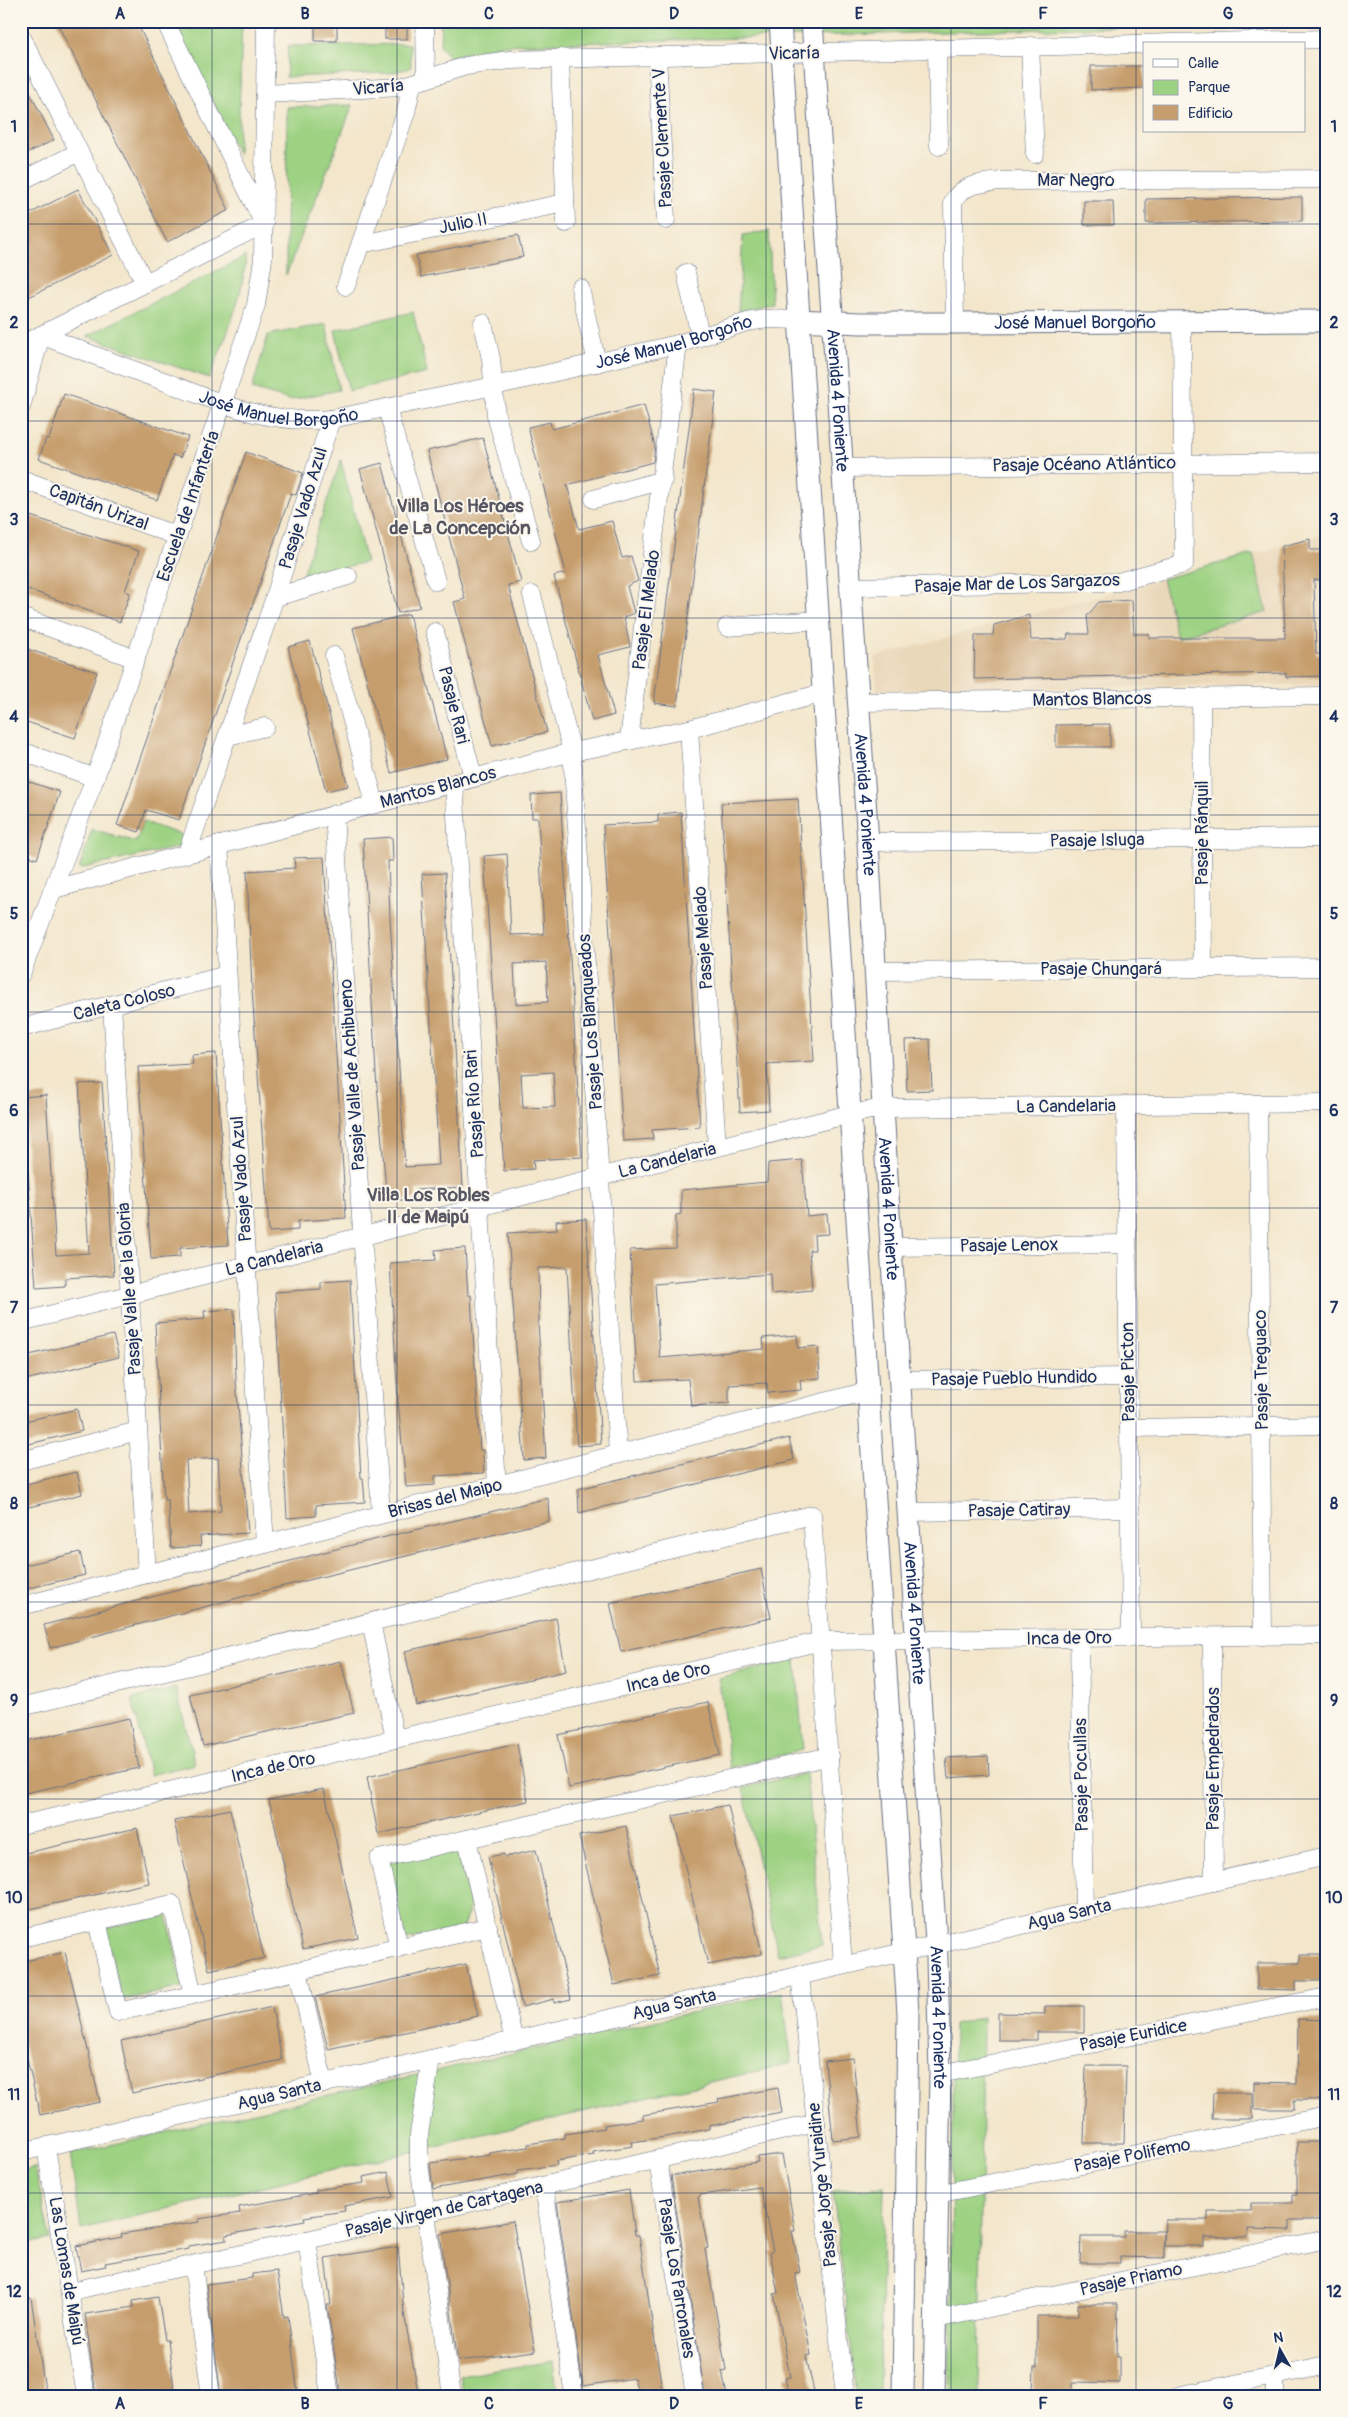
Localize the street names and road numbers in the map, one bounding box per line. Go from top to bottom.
street label: Vicaría [768,42,820,65]
street label: Pasaje Clemente V [647,67,678,209]
street label: Vicaría [351,74,405,101]
street label: Mar Negro [1037,169,1115,192]
street label: Julio II [437,208,489,239]
street label: José Manuel Borgoño [593,310,754,375]
street label: José Manuel Borgoño [994,311,1156,335]
street label: Avenida 4 Poniente [821,328,854,473]
street label: José Manuel Borgoño [196,385,361,432]
street label: Escuela de Infantería [152,427,225,585]
street label: Pasaje Vado Azul [274,444,333,572]
street label: Pasaje Océano Atlántico [992,451,1176,478]
street label: Capitán Urizal [46,479,152,536]
street label: Pasaje El Melado [628,548,665,672]
street label: Pasaje Mar de Los Sargazos [914,568,1120,599]
street label: Pasaje Rari [433,664,474,746]
street label: Mantos Blancos [1032,687,1152,712]
street label: Avenida 4 Poniente [849,732,881,877]
street label: Mantos Blancos [378,761,499,814]
street label: Pasaje Ránquil [1191,781,1214,885]
street label: Pasaje Isluga [1049,828,1145,853]
street label: Pasaje Melado [688,885,719,990]
street label: Pasaje Los Blanqueados [573,933,608,1111]
street label: Pasaje Chungará [1040,958,1162,981]
street label: Pasaje Valle de Achibueno [334,978,371,1172]
street label: Caleta Coloso [71,979,178,1026]
street label: Pasaje Río Rari [459,1049,490,1159]
street label: La Candelaria [1016,1094,1116,1119]
street label: Pasaje Vado Azul [226,1115,257,1243]
street label: Avenida 4 Poniente [873,1136,904,1281]
street label: La Candelaria [616,1137,718,1184]
street label: Pasaje Valle de la Gloria [112,1202,147,1376]
street label: Pasaje Lenox [960,1233,1059,1258]
street label: La Candelaria [223,1235,325,1282]
street label: Pasaje Treguaco [1249,1309,1274,1430]
street label: Pasaje Picton [1116,1322,1141,1422]
street label: Pasaje Pueblo Hundido [931,1366,1098,1391]
street label: Brisas del Maipo [386,1473,505,1524]
street label: Pasaje Catiray [967,1498,1071,1523]
street label: Avenida 4 Poniente [898,1540,930,1685]
street label: Inca de Oro [1026,1626,1112,1651]
street label: Inca de Oro [624,1657,713,1698]
street label: Pasaje Empedrados [1202,1687,1225,1831]
street label: Pasaje Pocullas [1069,1718,1094,1832]
street label: Inca de Oro [229,1747,318,1788]
street label: Agua Santa [1025,1894,1114,1935]
street label: Avenida 4 Poniente [924,1944,951,2089]
street label: Agua Santa [630,1984,719,2025]
street label: Pasaje Euridice [1077,2014,1189,2057]
street label: Agua Santa [235,2074,324,2115]
street label: Pasaje Jorge Yuraidine [802,2101,843,2268]
street label: Pasaje Polifemo [1072,2133,1193,2178]
street label: Pasaje Virgen de Cartagena [343,2176,545,2243]
street label: Las Lomas de Maipú [43,2195,90,2347]
street label: Pasaje Los Parronales [652,2196,701,2360]
street label: Pasaje Priamo [1078,2257,1185,2302]

